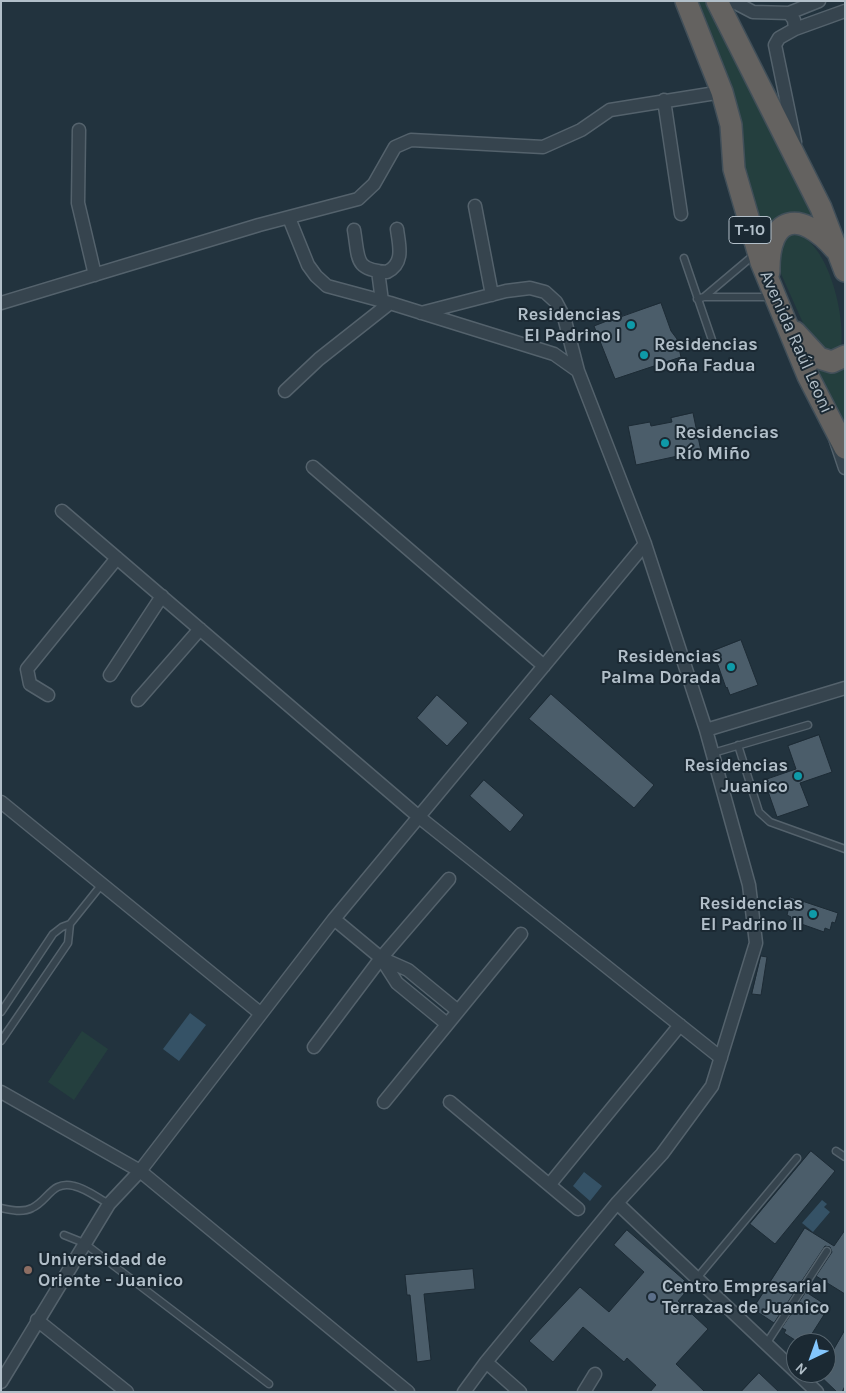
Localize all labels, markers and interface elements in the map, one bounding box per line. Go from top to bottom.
road number: T-10 [729,216,771,244]
street label: Avenida Raúl Leoni [755,267,837,417]
place label: Residencias El Padrino I [517,304,621,346]
marker: Residencias El Padrino I [625,319,637,331]
place label: Residencias Doña Fadua [654,334,758,376]
marker: Residencias Doña Fadua [638,349,650,361]
place label: Residencias Río Miño [675,422,779,464]
marker: Residencias Río Miño [659,437,671,449]
place label: Residencias Palma Dorada [601,646,721,689]
marker: Residencias Palma Dorada [725,661,737,673]
place label: Residencias Juanico [684,755,788,798]
marker: Residencias Juanico [792,770,804,782]
place label: Residencias El Padrino II [699,893,803,936]
marker: Residencias El Padrino II [807,908,819,920]
place label: Universidad de Oriente - Juanico [38,1249,183,1292]
marker: Universidad de Oriente - Juanico [22,1264,34,1276]
place label: Centro Empresarial Terrazas de Juanico [662,1276,830,1318]
marker: Centro Empresarial Terrazas de Juanico [646,1291,658,1303]
north arrow [786,1333,836,1383]
text: N [792,1359,811,1378]

